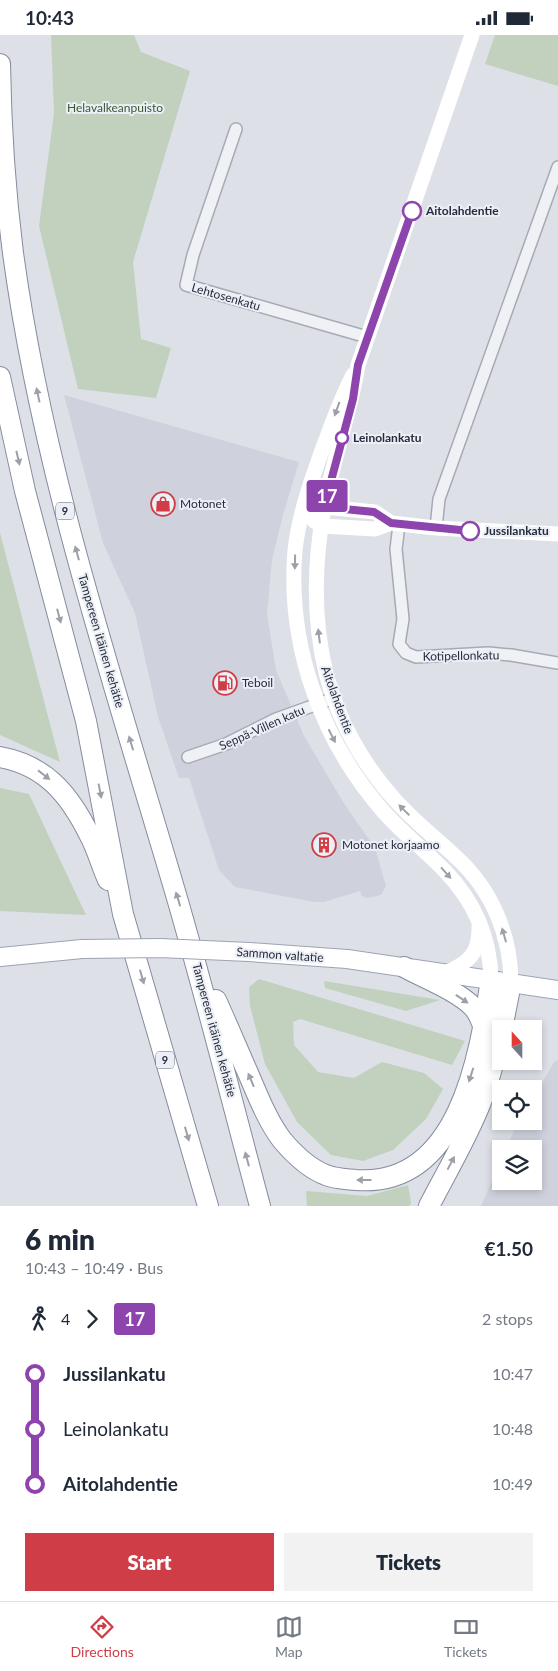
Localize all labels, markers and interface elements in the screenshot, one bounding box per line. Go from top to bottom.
text: 10:43 [25,6,74,29]
park label: Helavalkeanpuisto [67,100,163,115]
marker: Aitolahdentie [402,201,422,221]
place label: Aitolahdentie [425,203,499,218]
street label: Lehtosenkatu [190,280,262,314]
one-way arrow [34,388,42,403]
one-way arrow [333,402,341,417]
place label: Leinolankatu [353,430,422,445]
marker: Leinolankatu [335,431,349,445]
one-way arrow [14,451,22,466]
line badge: 17 [304,480,350,512]
text: 17 [317,485,337,507]
shop icon: Motonet [150,491,176,517]
place label: Motonet [180,496,227,511]
road number: 9 [56,503,74,519]
marker: Jussilankatu [460,521,480,541]
place label: Jussilankatu [484,523,549,538]
one-way arrow [72,546,80,561]
one-way arrow [291,554,299,570]
street label: Tampereen itäinen kehätie [75,572,128,709]
one-way arrow [55,608,63,623]
one-way arrow [315,627,323,643]
street label: Kotipellonkatu [422,647,500,664]
street label: Aitolahdentie [318,664,357,736]
fuel station icon: Teboil [212,670,238,696]
place label: Teboil [242,675,273,690]
street label: Seppä-Villen katu [217,702,307,753]
one-way arrow [328,728,336,743]
one-way arrow [127,736,135,751]
one-way arrow [37,770,50,781]
one-way arrow [96,783,104,799]
one-way arrow [399,804,411,816]
building icon: Motonet korjaamo [311,832,337,858]
place label: Motonet korjaamo [342,837,440,852]
one-way arrow [440,866,452,878]
one-way arrow [173,891,181,906]
one-way arrow [499,927,507,942]
street label: Sammon valtatie [236,944,324,965]
street label: Tampereen itäinen kehätie [189,961,240,1099]
one-way arrow [138,970,146,985]
one-way arrow [455,994,469,1004]
north arrow [492,1020,542,1070]
map controls [492,1020,542,1190]
road number: 9 [156,1051,174,1069]
one-way arrow [467,1068,474,1083]
one-way arrow [247,1072,255,1087]
button: locate [492,1080,542,1130]
one-way arrow [183,1126,191,1141]
button: layers [492,1140,542,1190]
one-way arrow [243,1151,251,1166]
one-way arrow [447,1156,455,1170]
one-way arrow [356,1176,372,1184]
text: 6 min [25,1222,95,1256]
text: €1.50 [484,1237,533,1260]
text: 10:43 – 10:49 · Bus [25,1258,163,1277]
icon: walk [25,1305,53,1333]
icon: forward [78,1305,106,1333]
text: 17 [124,1308,145,1330]
text: 4 [61,1309,70,1328]
text: 2 stops [482,1309,533,1328]
text: Jussilankatu [63,1362,166,1385]
text: 10:47 [492,1364,533,1383]
text: Leinolankatu [63,1417,169,1440]
text: 10:48 [492,1419,533,1438]
text: Aitolahdentie [63,1472,178,1495]
text: 10:49 [492,1474,533,1493]
button: Start [25,1533,274,1591]
button: Tickets [284,1533,533,1591]
tab: Directions [71,1613,134,1660]
tab: Map [275,1613,303,1660]
tab: Tickets [444,1613,487,1660]

